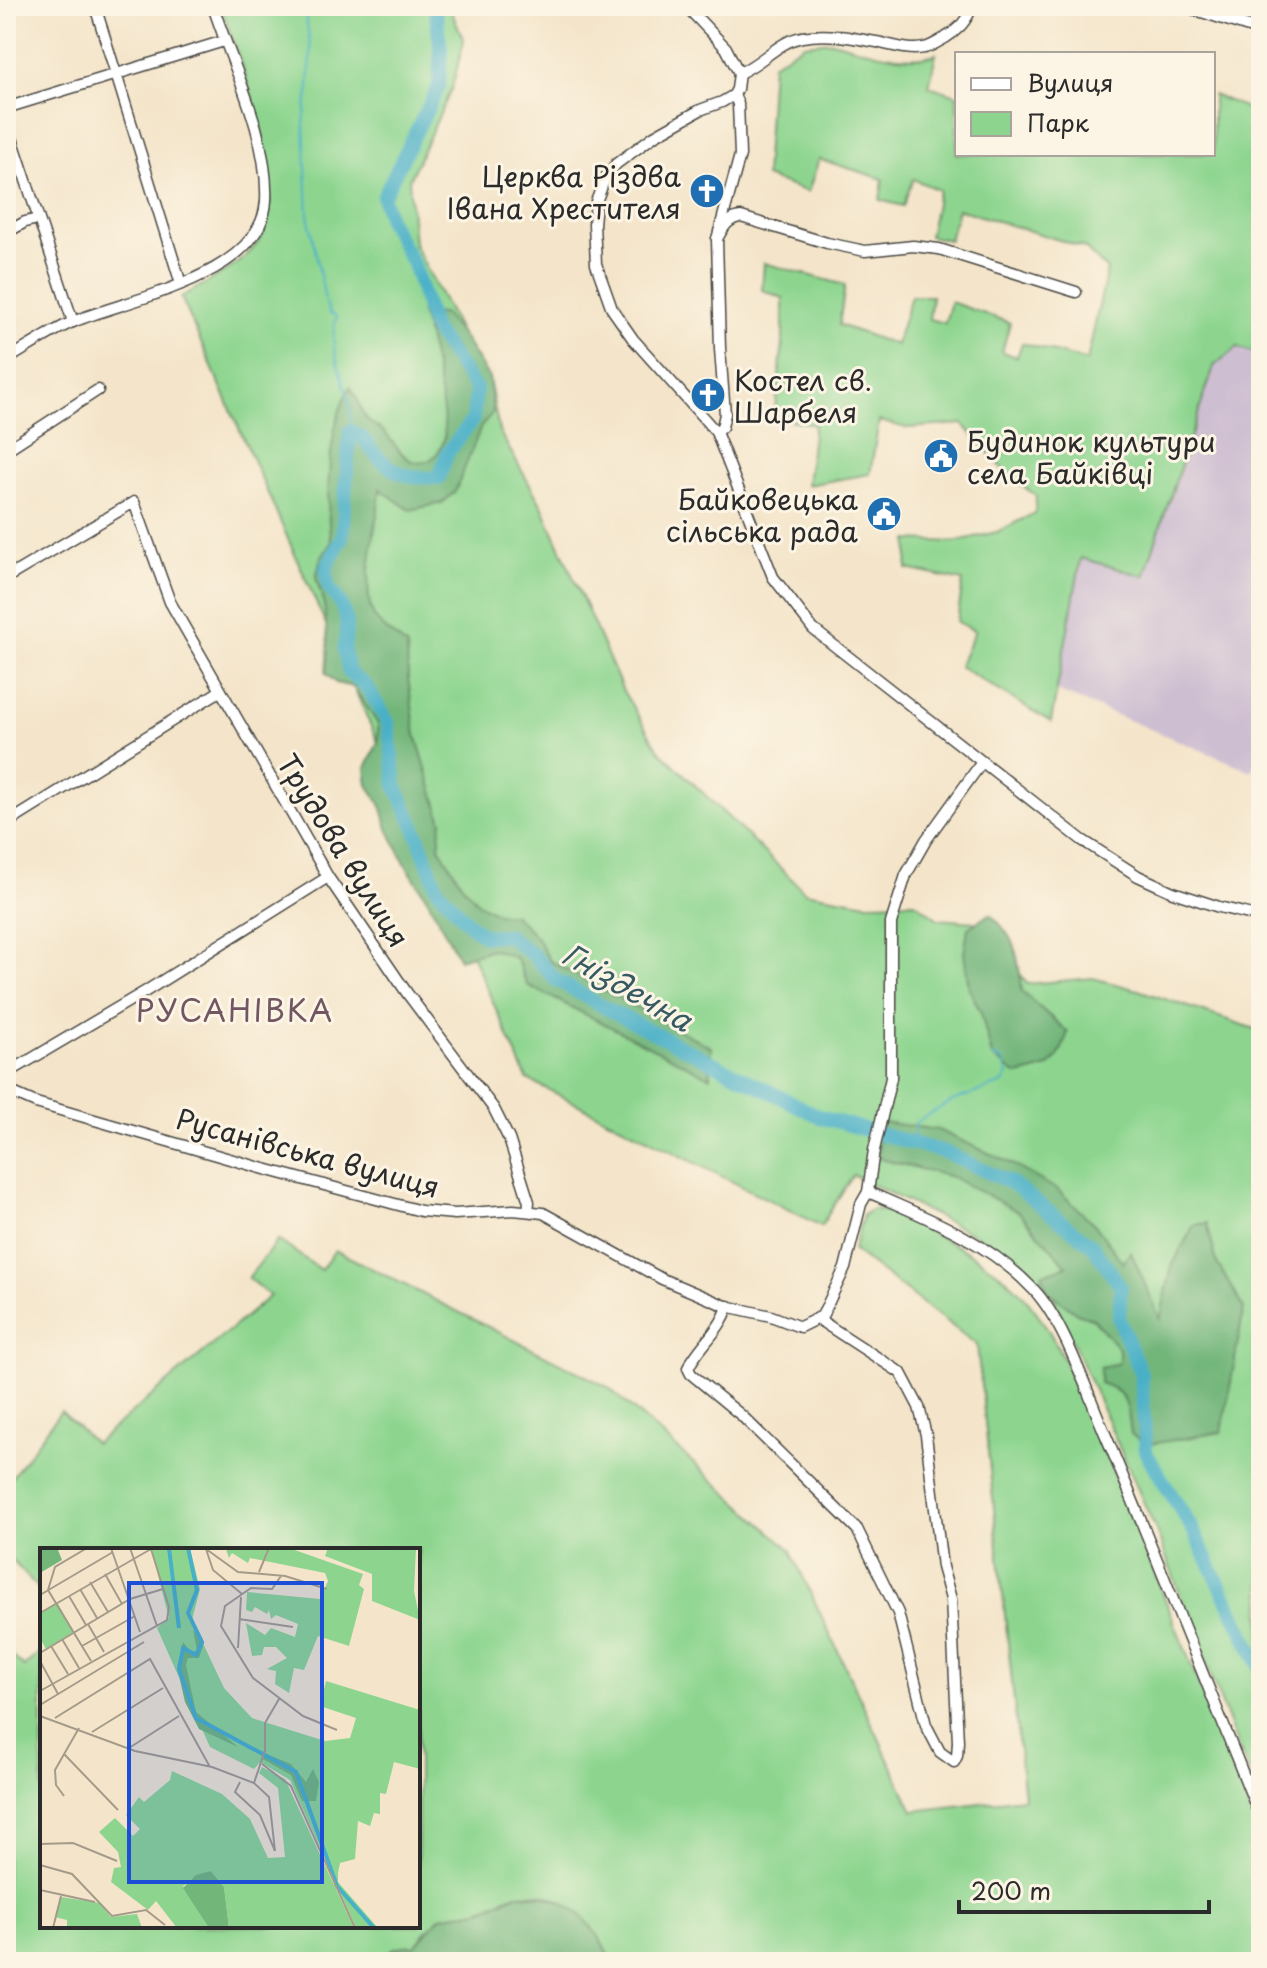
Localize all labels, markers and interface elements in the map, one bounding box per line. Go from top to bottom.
legend [955,52,1215,156]
text: Вулиця [1027,64,1113,100]
text: Парк [1027,104,1090,140]
place label: Церква Різдва Івана Хрестителя [447,154,682,229]
church icon: Церква Різдва Івана Хрестителя [688,172,726,210]
place label: Костел св. Шарбеля [734,358,872,433]
church icon: Костел св. Шарбеля [689,376,727,414]
place label: Будинок культури села Байківці [967,419,1216,494]
public building icon: Будинок культури села Байківці [922,437,960,475]
place label: Байковецька сільська рада [666,477,859,552]
public building icon: Байковецька сільська рада [865,495,903,533]
street label: Трудова вулиця [267,745,421,955]
water label: Гніздечна [555,931,702,1042]
district label: РУСАНІВКА [136,987,334,1032]
street label: Русанівська вулиця [172,1096,444,1208]
inset map [40,1548,420,1928]
scale bar [959,1864,1209,1914]
text: 200 m [971,1872,1051,1908]

